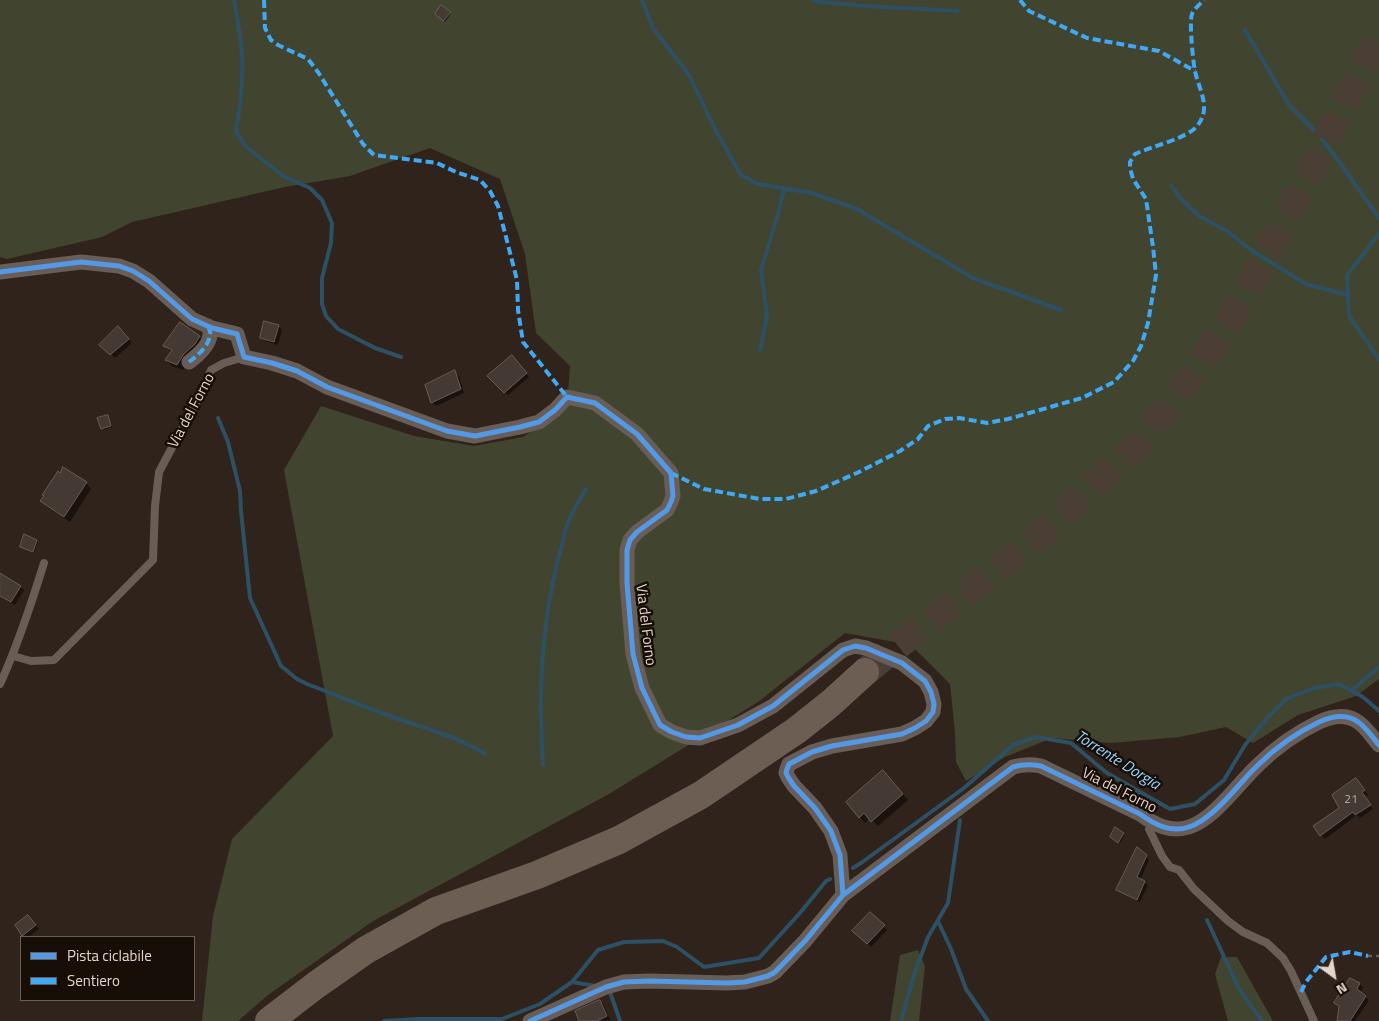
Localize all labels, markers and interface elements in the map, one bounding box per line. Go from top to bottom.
street label: Via del Forno [165,371,219,451]
street label: Via del Forno [631,583,659,667]
water label: Torrente Dorgia [1071,727,1163,795]
street label: Via del Forno [1078,764,1160,818]
house number: 21 [1344,793,1358,807]
legend [20,936,195,1001]
text: Pista ciclabile [67,944,152,967]
north arrow [1309,951,1359,1001]
text: Sentiero [67,969,120,992]
text: N [1333,978,1352,1001]

